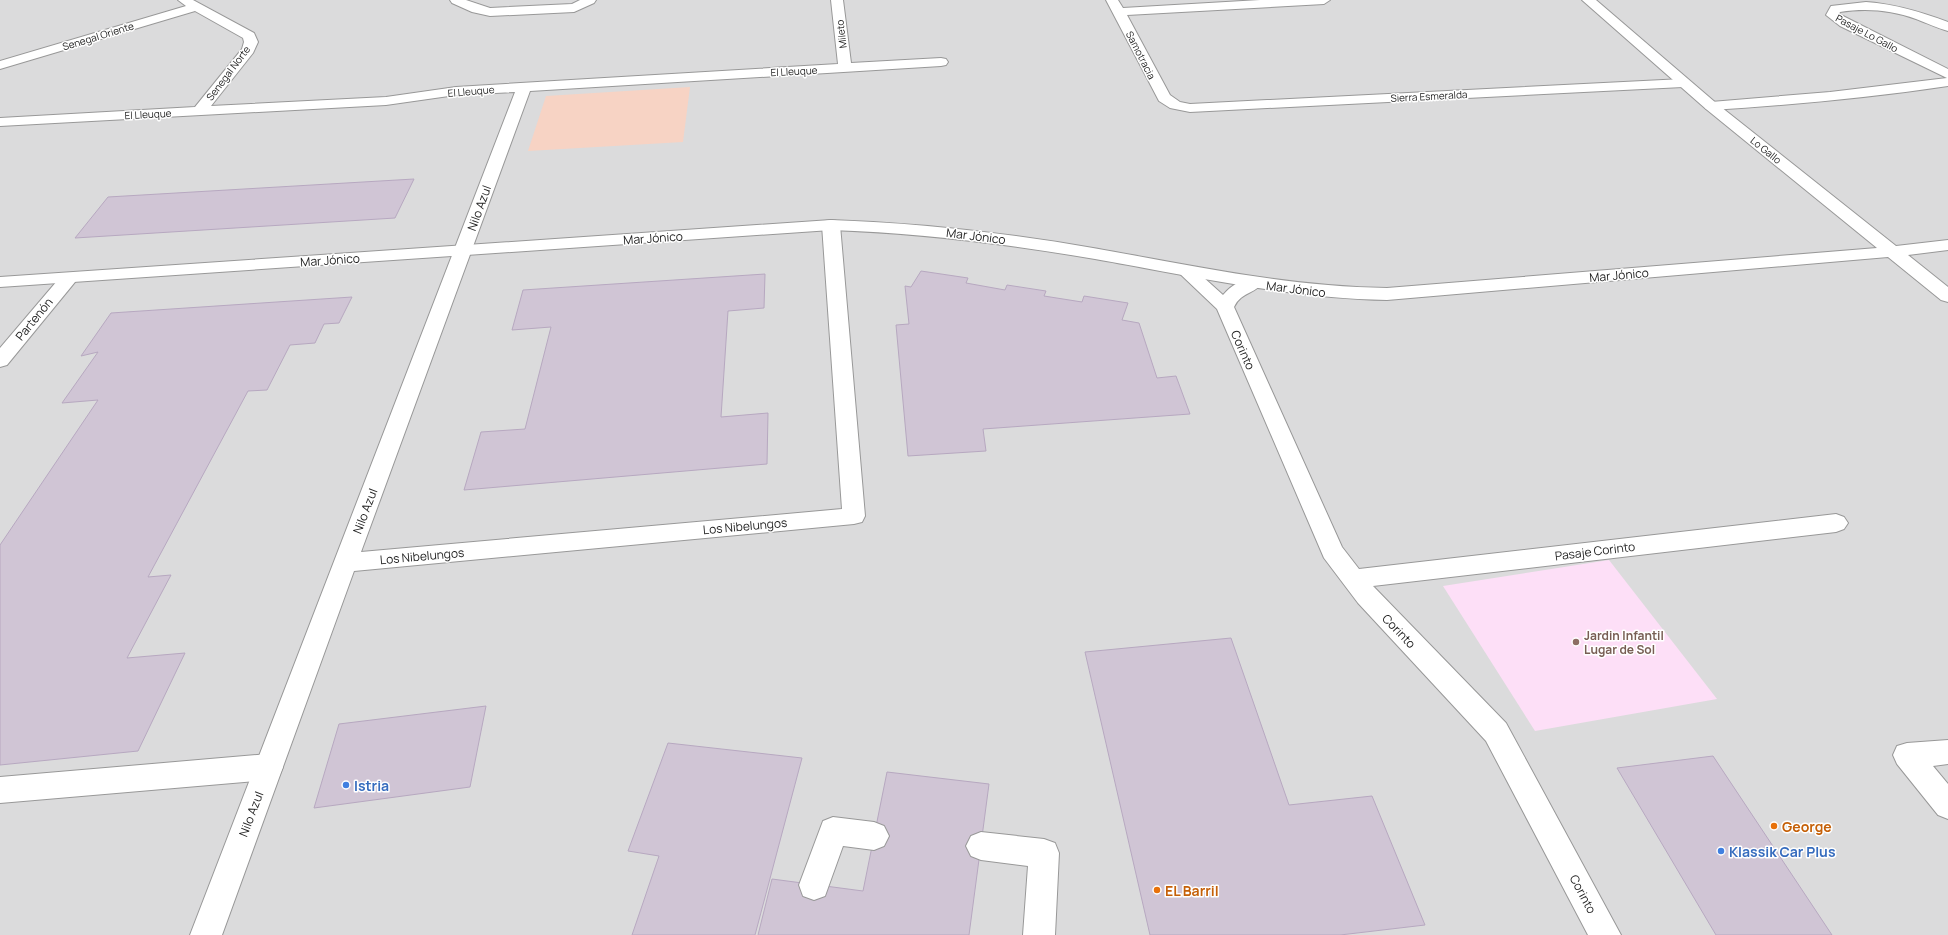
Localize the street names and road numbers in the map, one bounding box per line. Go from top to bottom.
street label: Pasaje Lo Gallo [1833,11,1901,55]
street label: Senegal Oriente [61,18,136,53]
street label: Mileto [832,19,850,49]
street label: Samotracia [1123,29,1159,81]
street label: Senegal Norte [203,43,253,103]
street label: El Lleuque [770,63,818,79]
street label: El Lleuque [447,82,495,100]
street label: Sierra Esmeralda [1390,87,1468,105]
street label: El Lleuque [124,106,172,122]
street label: Lo Gallo [1748,133,1785,167]
street label: Nilo Azul [463,183,495,233]
street label: Mar Jónico [945,224,1007,248]
street label: Mar Jónico [623,227,683,249]
street label: Mar Jónico [300,249,360,271]
street label: Mar Jónico [1589,264,1649,286]
street label: Mar Jónico [1265,277,1327,301]
street label: Partenón [11,294,57,344]
street label: Corinto [1227,328,1259,372]
street label: Nilo Azul [349,486,381,536]
street label: Los Nibelungos [702,514,788,538]
street label: Pasaje Corinto [1554,538,1636,564]
street label: Los Nibelungos [379,544,465,568]
street label: Corinto [1378,610,1420,652]
street label: Nilo Azul [235,789,267,839]
street label: Corinto [1566,872,1600,916]

